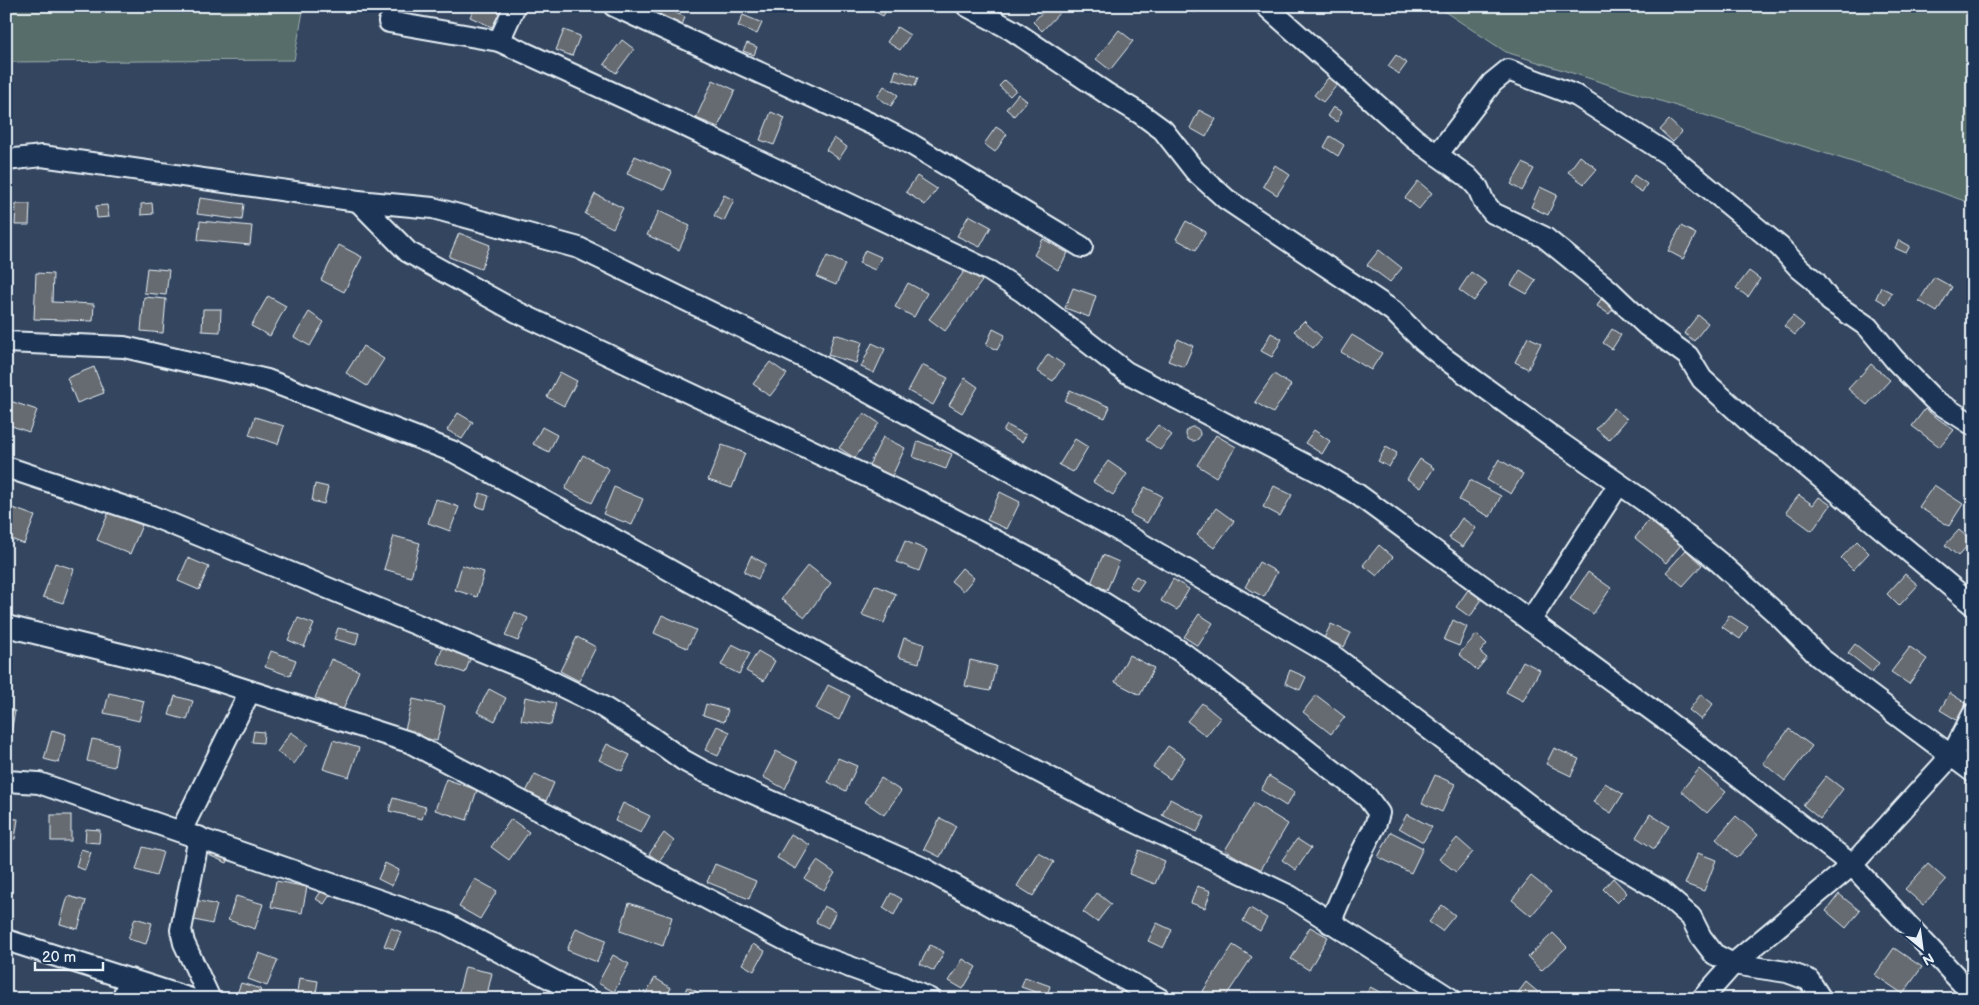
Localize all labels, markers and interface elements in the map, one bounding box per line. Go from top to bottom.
north arrow [1896,922,1946,972]
scale bar [35,940,102,972]
text: 20 m [42,948,76,967]
text: N [1919,949,1937,969]

